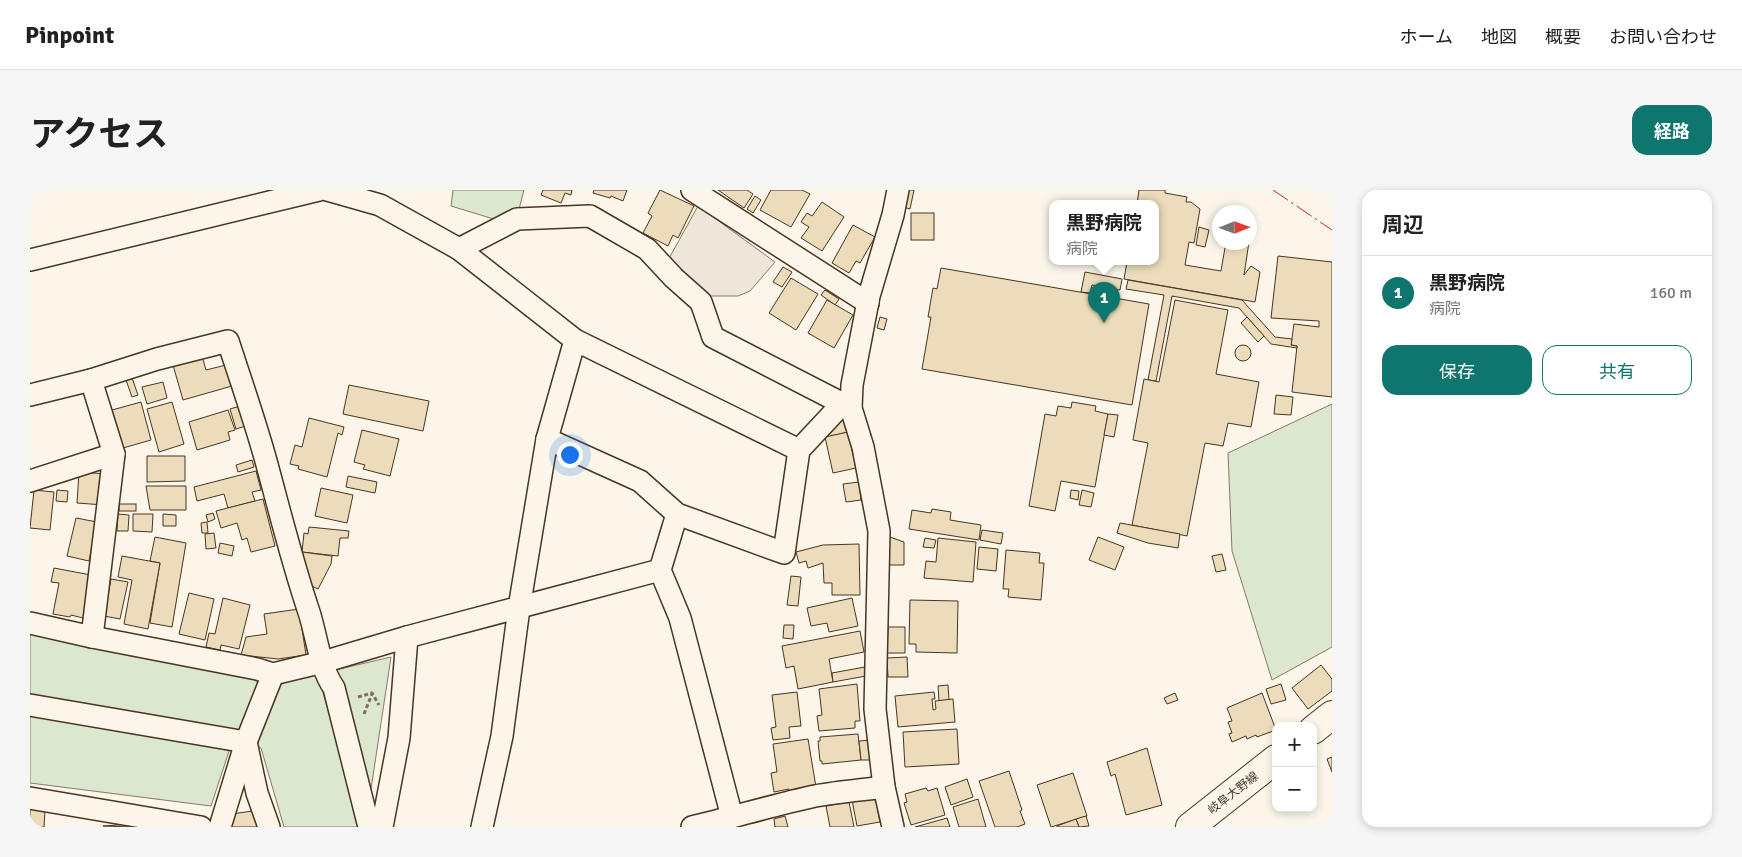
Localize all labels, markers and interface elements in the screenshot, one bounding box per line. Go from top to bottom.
text: Pinpoint [25,20,114,50]
text: ホーム [1400,26,1453,48]
text: 地図 [1481,26,1517,48]
text: 概要 [1545,26,1581,48]
text: お問い合わせ [1609,26,1717,48]
button: 経路 [1632,105,1712,155]
text: アクセス [30,113,168,156]
popup [1049,200,1159,265]
north arrow [1212,205,1257,250]
text: 黒野病院 [1066,211,1142,235]
text: 周辺 [1382,212,1424,238]
text: 病院 [1066,239,1098,259]
text: 黒野病院 [1429,271,1505,295]
pin: 1 [1088,282,1120,323]
text: 1 [1394,283,1402,303]
text: 160 m [1650,283,1692,303]
text: 病院 [1429,299,1461,319]
button: 保存 [1382,345,1532,395]
button: 共有 [1542,345,1692,395]
your location [557,442,583,468]
map controls [1272,722,1317,812]
button: + [1272,722,1317,767]
button: − [1272,767,1317,812]
street label: 岐阜大野線 [1205,769,1262,818]

